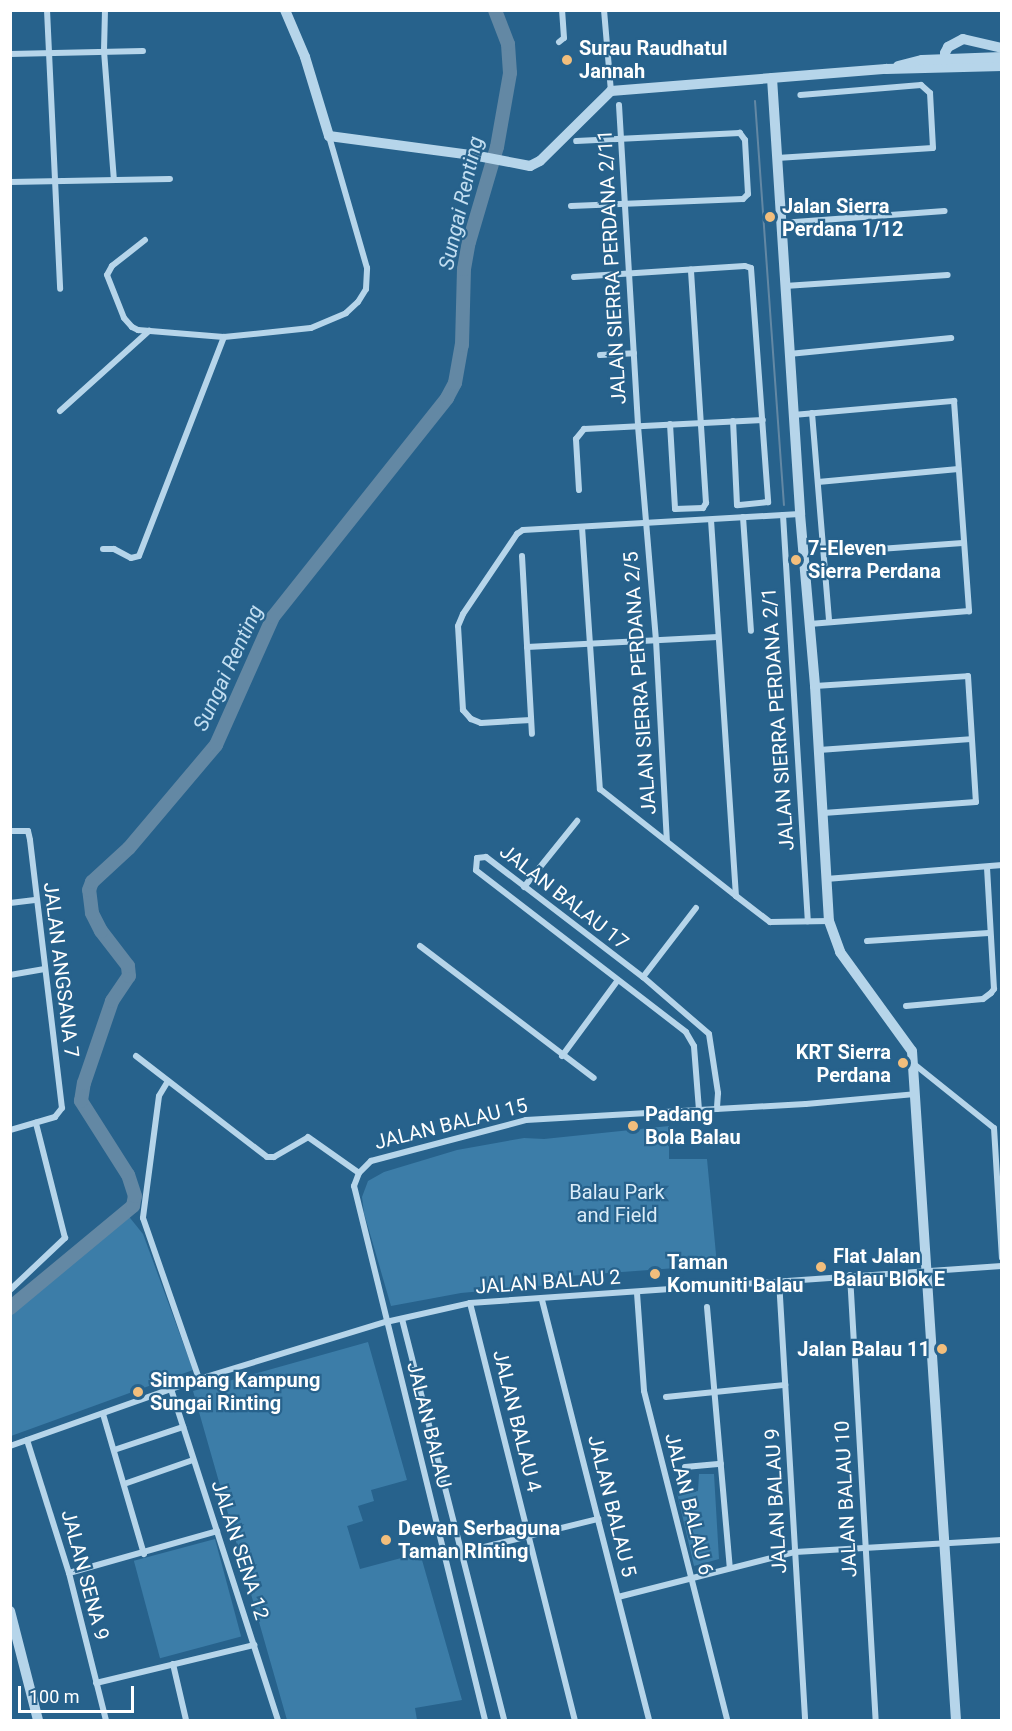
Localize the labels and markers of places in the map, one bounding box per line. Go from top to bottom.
place label: Surau Raudhatul Jannah [579,36,728,83]
marker: Surau Raudhatul Jannah [560,53,574,67]
place label: Jalan Sierra Perdana 1/12 [782,194,903,241]
marker: Jalan Sierra Perdana 1/12 [763,210,777,224]
place label: 7-Eleven Sierra Perdana [808,536,941,583]
marker: 7-Eleven Sierra Perdana [789,553,803,567]
place label: KRT Sierra Perdana [795,1040,891,1087]
marker: KRT Sierra Perdana [896,1056,910,1070]
place label: Padang Bola Balau [645,1102,741,1149]
marker: Padang Bola Balau [626,1119,640,1133]
place label: Flat Jalan Balau Blok E [833,1244,945,1291]
place label: Taman Komuniti Balau [667,1250,803,1297]
marker: Flat Jalan Balau Blok E [814,1260,828,1274]
marker: Taman Komuniti Balau [648,1267,662,1281]
place label: Jalan Balau 11 [797,1337,930,1361]
marker: Jalan Balau 11 [935,1342,949,1356]
place label: Simpang Kampung Sungai Rinting [150,1368,320,1415]
marker: Simpang Kampung Sungai Rinting [131,1385,145,1399]
place label: Dewan Serbaguna Taman RInting [398,1517,560,1564]
marker: Dewan Serbaguna Taman RInting [379,1533,393,1547]

